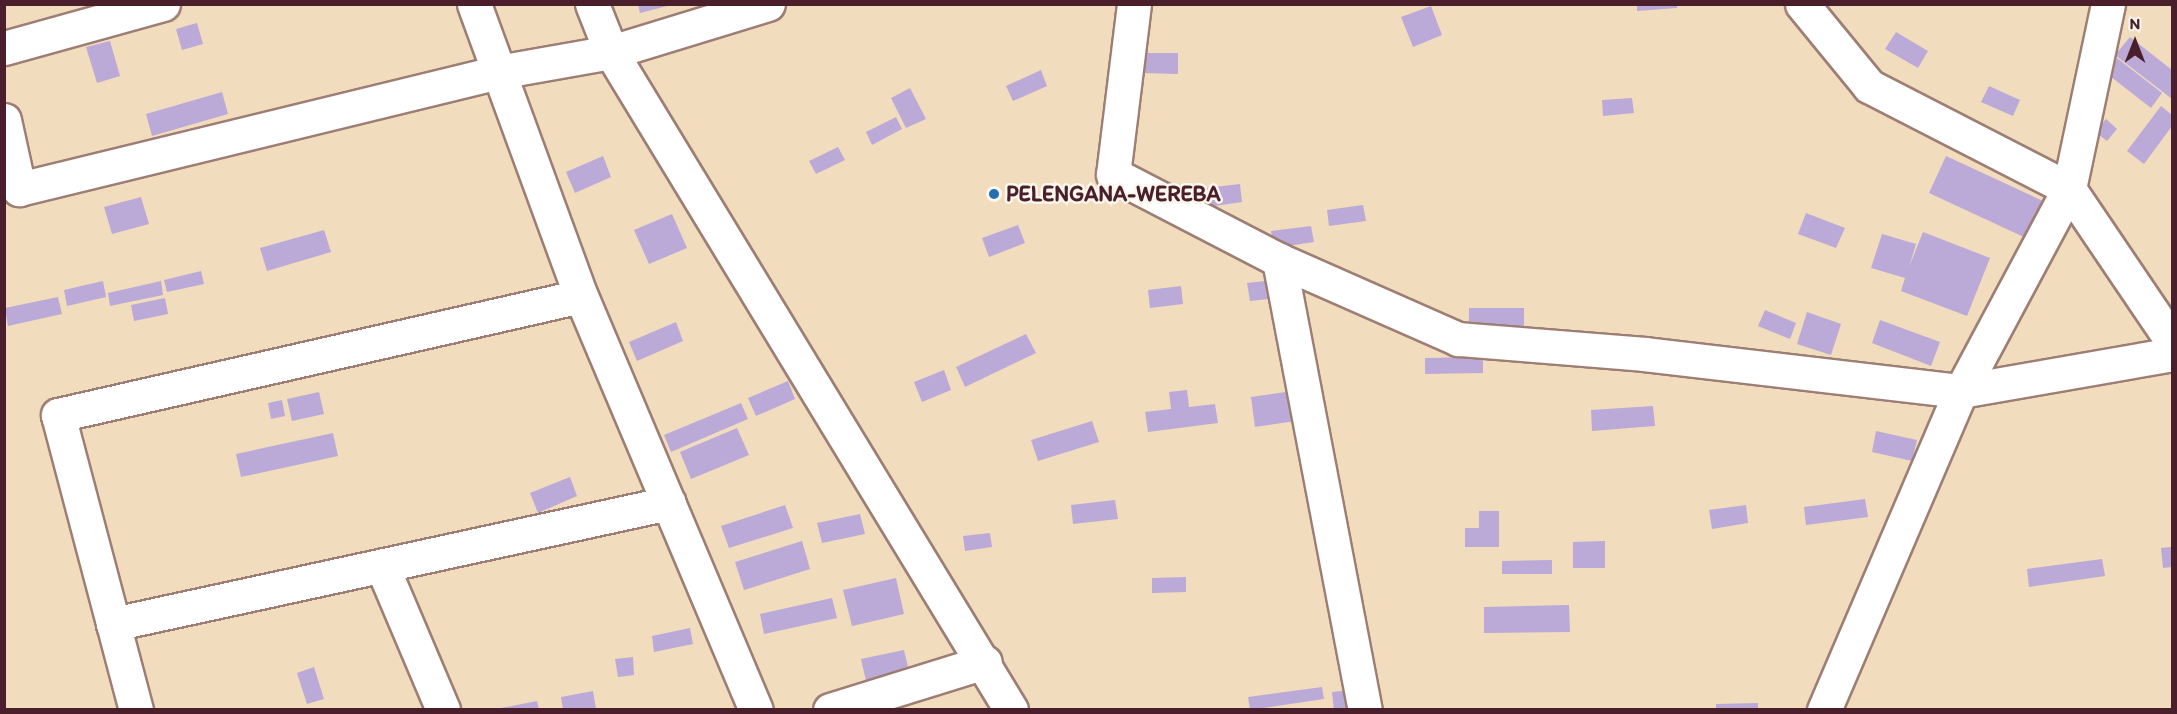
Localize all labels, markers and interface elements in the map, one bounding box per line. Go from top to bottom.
north arrow [2105,12,2165,72]
text: N [2130,14,2140,33]
place label: PELENGANA-WEREBA [1006,181,1221,207]
marker: PELENGANA-WEREBA [987,187,1001,201]

